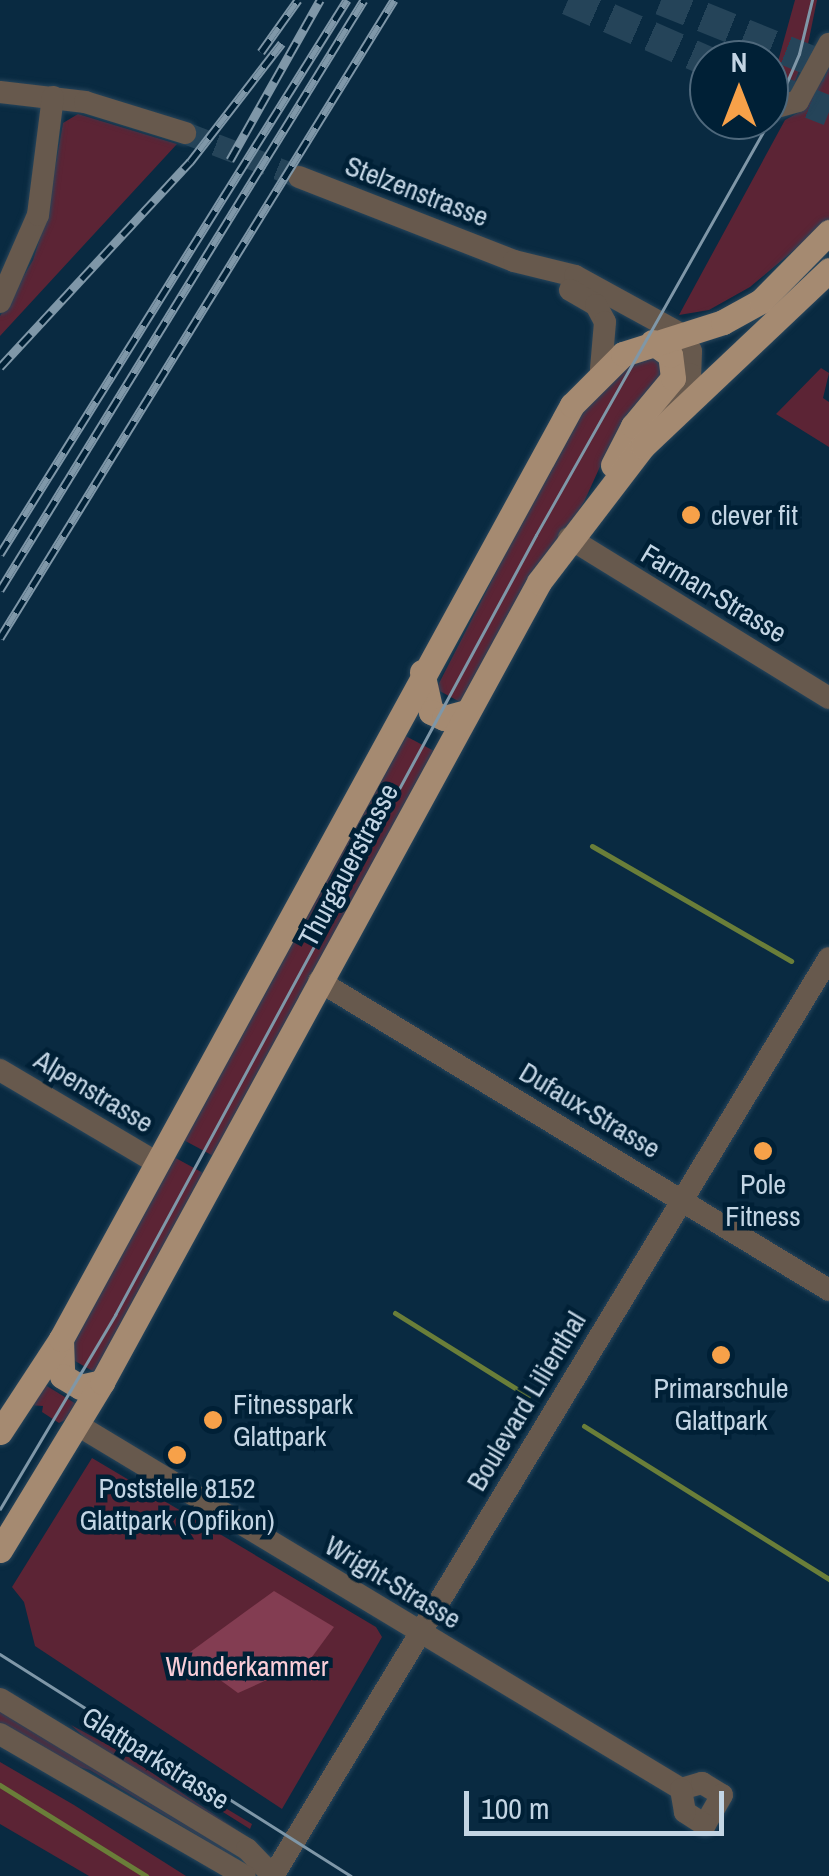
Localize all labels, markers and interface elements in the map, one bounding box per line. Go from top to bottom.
north arrow [689,40,789,140]
text: N [731,43,747,81]
street label: Stelzenstrasse [341,148,493,234]
place label: clever fit [711,498,798,532]
marker: clever fit [680,504,702,526]
street label: Farman-Strasse [635,537,793,649]
street label: Thurgauerstrasse [291,778,405,952]
street label: Alpenstrasse [28,1042,160,1140]
street label: Dufaux-Strasse [514,1055,666,1165]
marker: Pole Fitness [752,1140,774,1162]
place label: Pole Fitness [725,1167,801,1233]
street label: Boulevard Lilienthal [459,1305,593,1497]
marker: Primarschule Glattpark [710,1344,732,1366]
place label: Primarschule Glattpark [653,1371,789,1437]
place label: Fitnesspark Glattpark [233,1387,353,1453]
marker: Fitnesspark Glattpark [202,1409,224,1431]
marker: Poststelle 8152 Glattpark (Opfikon) [166,1444,188,1466]
place label: Poststelle 8152 Glattpark (Opfikon) [79,1471,275,1537]
street label: Wright-Strasse [319,1528,467,1636]
park label: Wunderkammer [166,1649,328,1683]
street label: Glattparkstrasse [76,1699,236,1817]
scale bar [469,1771,729,1833]
text: 100 m [481,1788,549,1828]

